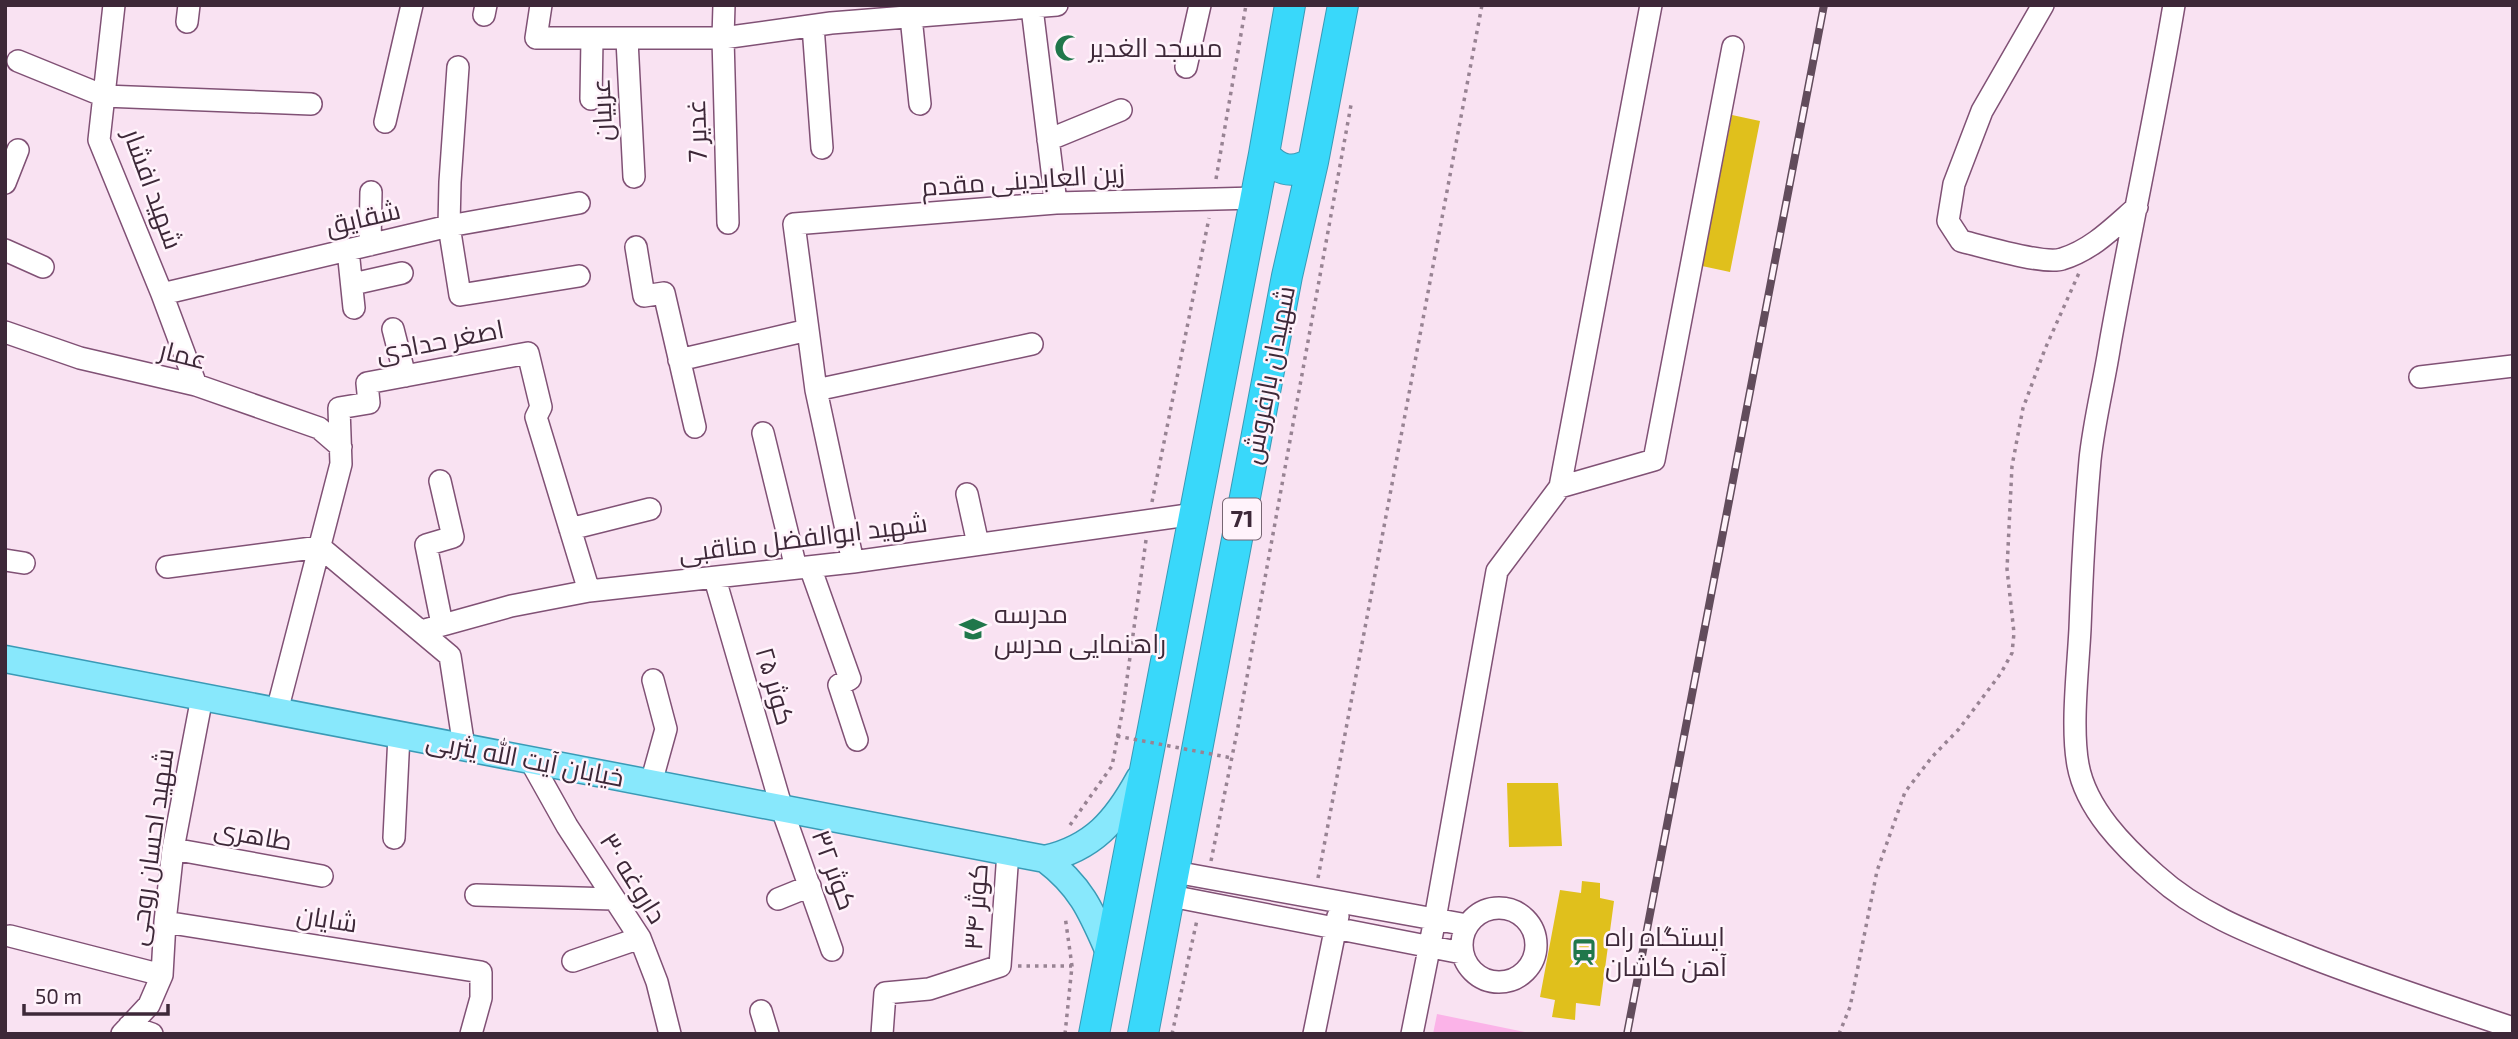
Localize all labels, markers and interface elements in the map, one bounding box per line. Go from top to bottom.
place label: مسجد الغدیر [1087,31,1223,63]
mosque icon: مسجد الغدیر [1053,33,1083,63]
street label: عربیان [583,78,619,142]
street label: غدیر 7 [679,99,713,163]
street label: شهید افشار [116,122,190,254]
street label: زین العابدینی مقدم [920,156,1126,205]
street label: شقایق [322,193,404,242]
street label: شهیدان بارفروش [1235,283,1302,467]
street label: اصغر حدادی [373,312,506,368]
street label: عمار [154,332,210,375]
road number: 71 [1223,498,1261,540]
street label: شهید ابوالفضل مناقبی [677,506,929,569]
place label: مدرسه راهنمایی مدرس [994,597,1166,660]
school or university icon: مدرسه راهنمایی مدرس [958,614,988,644]
street label: کوثر ۲۵ [750,643,802,728]
street label: خیابان آیت الله یثربی [423,723,627,794]
street label: شهید احسان روحی [120,746,181,948]
street label: طاهری [212,811,295,857]
street label: کوثر ۳۲ [806,825,864,914]
street label: داروغه ۳۰ [594,826,674,929]
street label: کوثر ۳۴ [956,863,994,951]
street label: شایان [294,897,360,939]
place label: ایستگاه راه آهن کاشان [1605,920,1727,983]
station icon: ایستگاه راه آهن کاشان [1569,937,1599,967]
scale bar [24,972,168,1016]
text: 50 m [35,983,82,1008]

